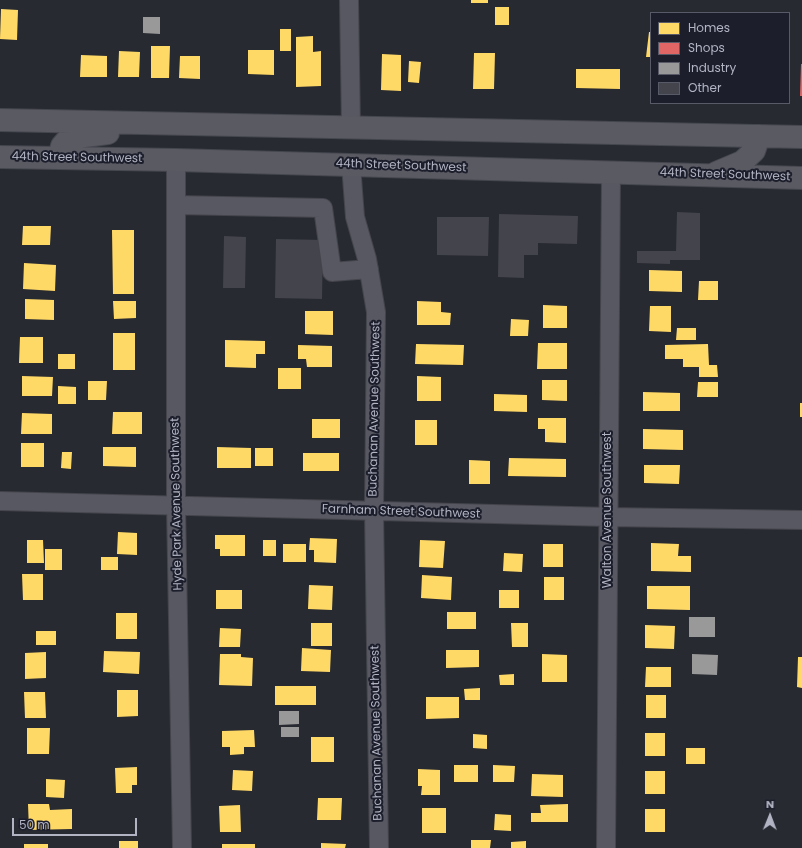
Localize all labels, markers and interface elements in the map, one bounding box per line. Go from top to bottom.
legend [650,12,790,104]
text: Homes [688,19,730,36]
text: Shops [688,39,725,56]
text: Industry [688,59,736,76]
text: Other [688,79,721,96]
street label: 44th Street Southwest [11,150,143,166]
street label: 44th Street Southwest [335,157,467,175]
street label: 44th Street Southwest [659,166,791,184]
street label: Buchanan Avenue Southwest [366,321,384,497]
street label: Hyde Park Avenue Southwest [168,417,186,591]
street label: Walton Avenue Southwest [601,432,615,588]
street label: Farnham Street Southwest [322,502,480,522]
street label: Buchanan Avenue Southwest [368,645,386,821]
north arrow [750,796,790,836]
text: N [766,796,774,812]
scale bar [14,810,139,836]
text: 50 m [19,816,50,833]

